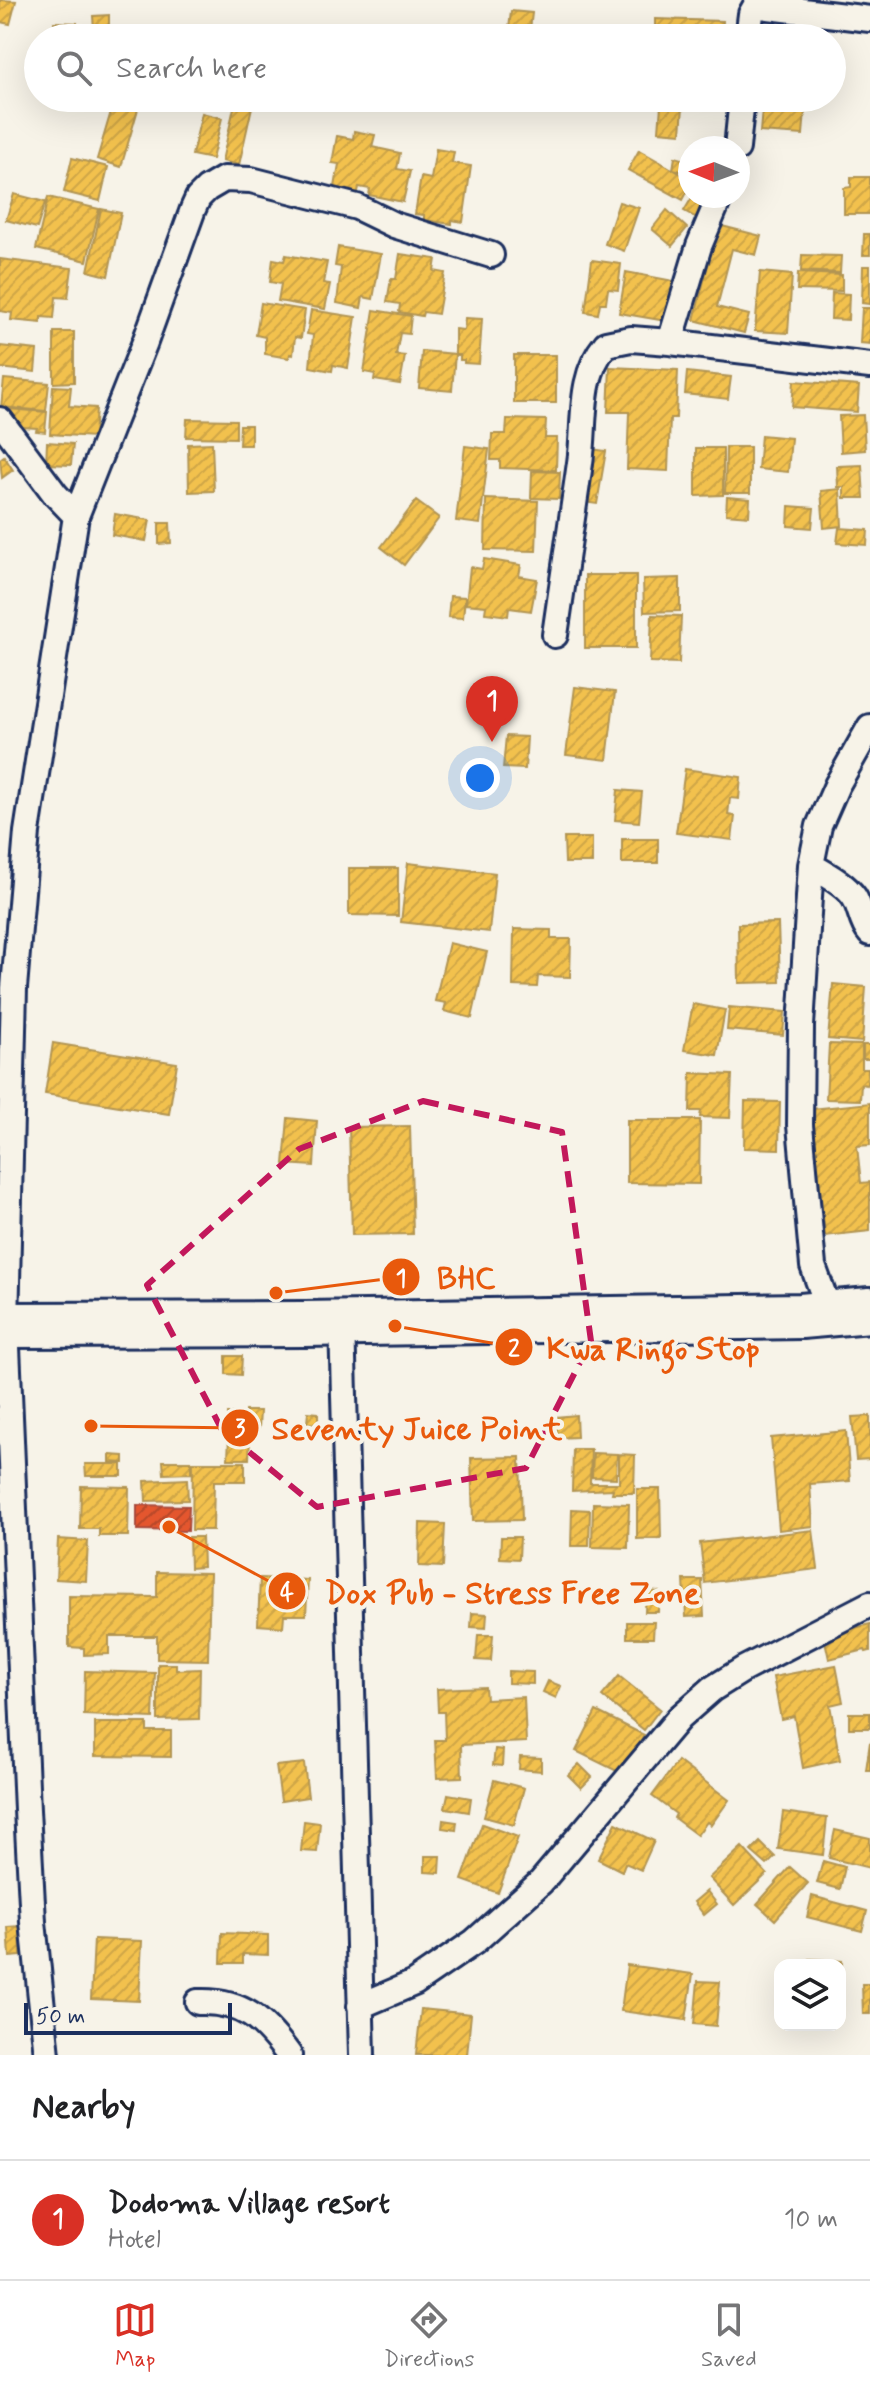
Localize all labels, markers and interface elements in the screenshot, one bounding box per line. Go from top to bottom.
search box [24,24,846,112]
icon: search [52,46,96,90]
text: Search here [116,49,267,88]
north arrow [678,136,750,208]
pin: 1 [466,676,518,742]
your location [460,758,500,798]
callout: BHC [381,1249,512,1305]
text: BHC [437,1259,496,1301]
text: 1 [396,1264,406,1295]
callout: Kwa Ringo Stop [494,1319,771,1375]
text: Kwa Ringo Stop [546,1329,760,1375]
text: 2 [508,1334,520,1365]
callout: Seventy Juice Point [220,1400,573,1456]
text: Seventy Juice Point [272,1409,564,1451]
text: 3 [235,1414,246,1445]
callout: Dox Pub - Stress Free Zone [267,1563,717,1619]
text: Dox Pub - Stress Free Zone [325,1573,700,1615]
text: 4 [280,1578,294,1609]
map controls [774,1959,846,2031]
button: layers [774,1959,846,2031]
scale bar [24,1999,232,2035]
text: 50 m [36,2003,85,2031]
text: Nearby [32,2085,136,2130]
text: Dodoma Village resort [108,2184,390,2223]
text: 1 [52,2203,64,2237]
text: 10 m [784,2203,838,2237]
text: Hotel [108,2223,161,2257]
tab: Map [113,2298,157,2374]
tab: Directions [384,2298,474,2374]
tab: Saved [701,2298,757,2374]

